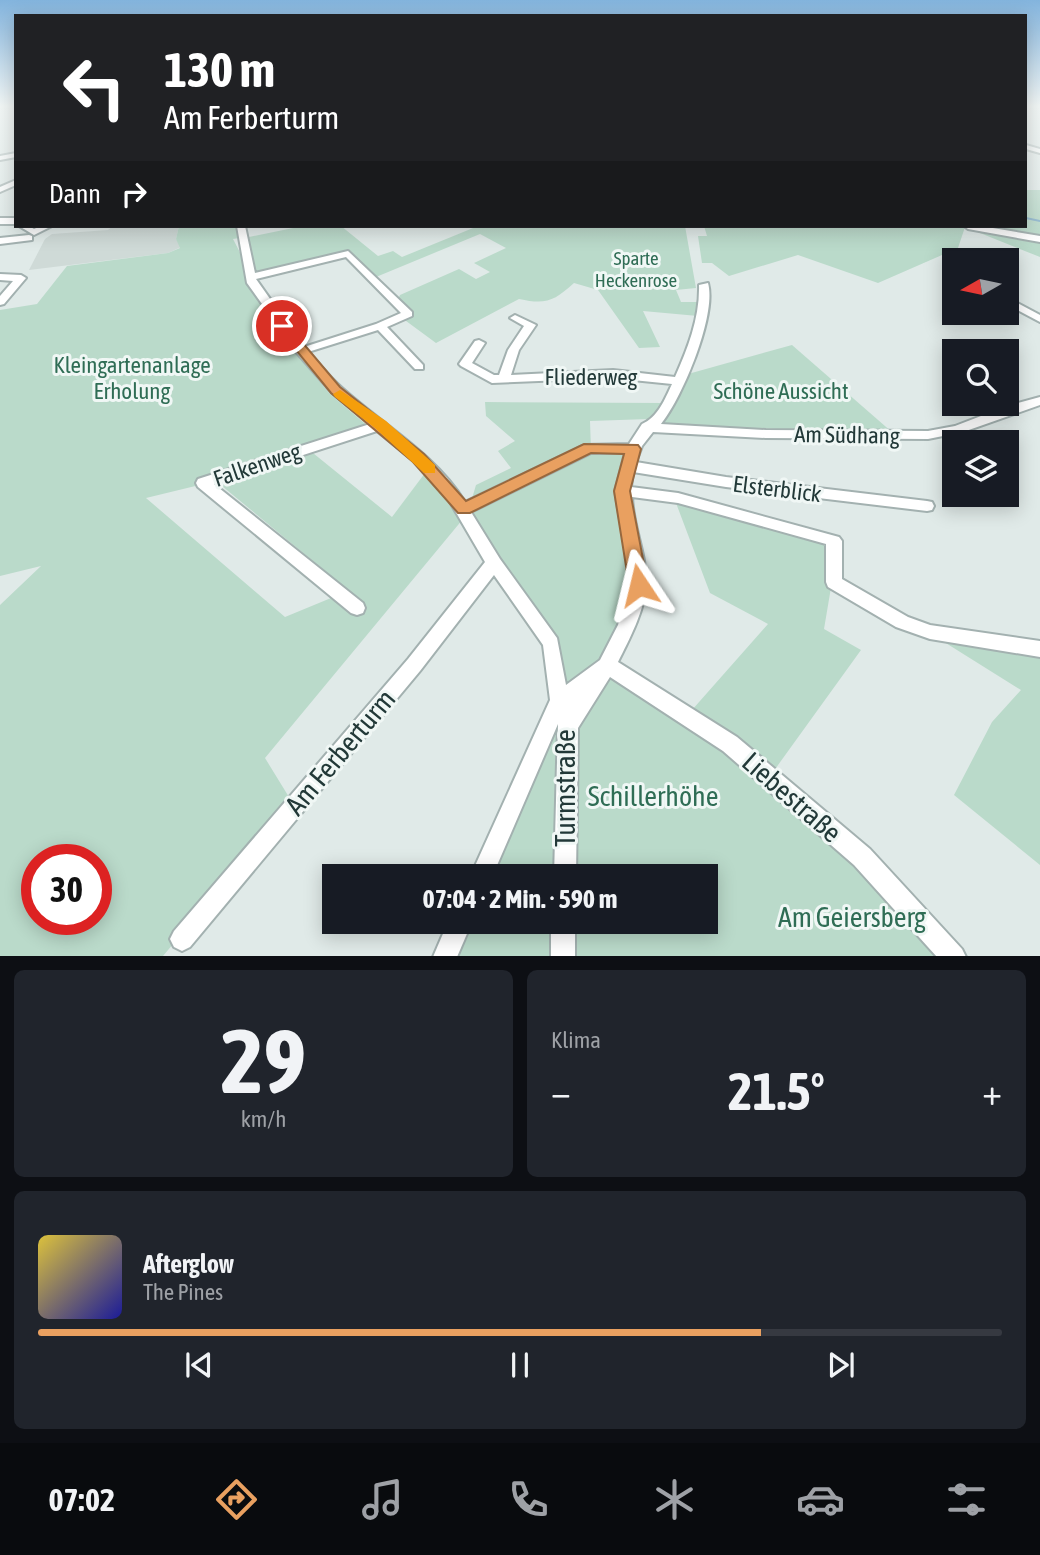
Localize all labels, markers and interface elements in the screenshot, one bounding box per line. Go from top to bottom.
text: 130 m [164,41,275,97]
icon: left [49,42,140,133]
text: Am Ferberturm [164,99,339,136]
icon: right [115,175,153,213]
text: Dann [49,179,101,209]
park label: Sparte Heckenrose [595,247,677,291]
north arrow [942,248,1018,326]
map controls [942,248,1019,507]
pin [252,296,312,356]
icon: arrive [263,307,301,345]
button: search [942,339,1019,416]
park label: Kleingartenanlage Erholung [53,352,211,404]
street label: Fliederweg [545,364,638,390]
park label: Schöne Aussicht [713,378,849,404]
street label: Am Südhang [794,421,900,449]
button: layers [942,430,1019,507]
street label: Falkenweg [210,438,304,492]
street label: Elsterblick [731,471,823,507]
position arrow [602,548,676,622]
street label: Am Ferberturm [278,683,402,821]
street label: Turmstraße [549,729,581,847]
street label: Liebestraße [736,745,848,849]
park label: Schillerhöhe [588,780,718,812]
speed limit sign: 30 [21,844,112,935]
text: 07:04 · 2 Min. · 590 m [423,884,617,914]
park label: Am Geiersberg [778,901,926,933]
text: 29 [221,1008,306,1112]
text: Klima [551,1027,601,1053]
text: 21.5° [728,1061,825,1121]
text: − [551,1070,571,1113]
text: + [982,1070,1002,1113]
text: km/h [241,1106,286,1132]
text: Afterglow [143,1249,234,1279]
text: The Pines [143,1279,223,1305]
icon: previous [180,1346,218,1384]
icon: pause [501,1346,539,1384]
icon: next [822,1346,860,1384]
icon: directions [212,1475,261,1524]
icon: music [358,1475,407,1524]
icon: phone [504,1475,553,1524]
icon: climate [650,1475,699,1524]
icon: car [796,1475,845,1524]
icon: filters [942,1475,991,1524]
text: 07:02 [49,1481,115,1518]

